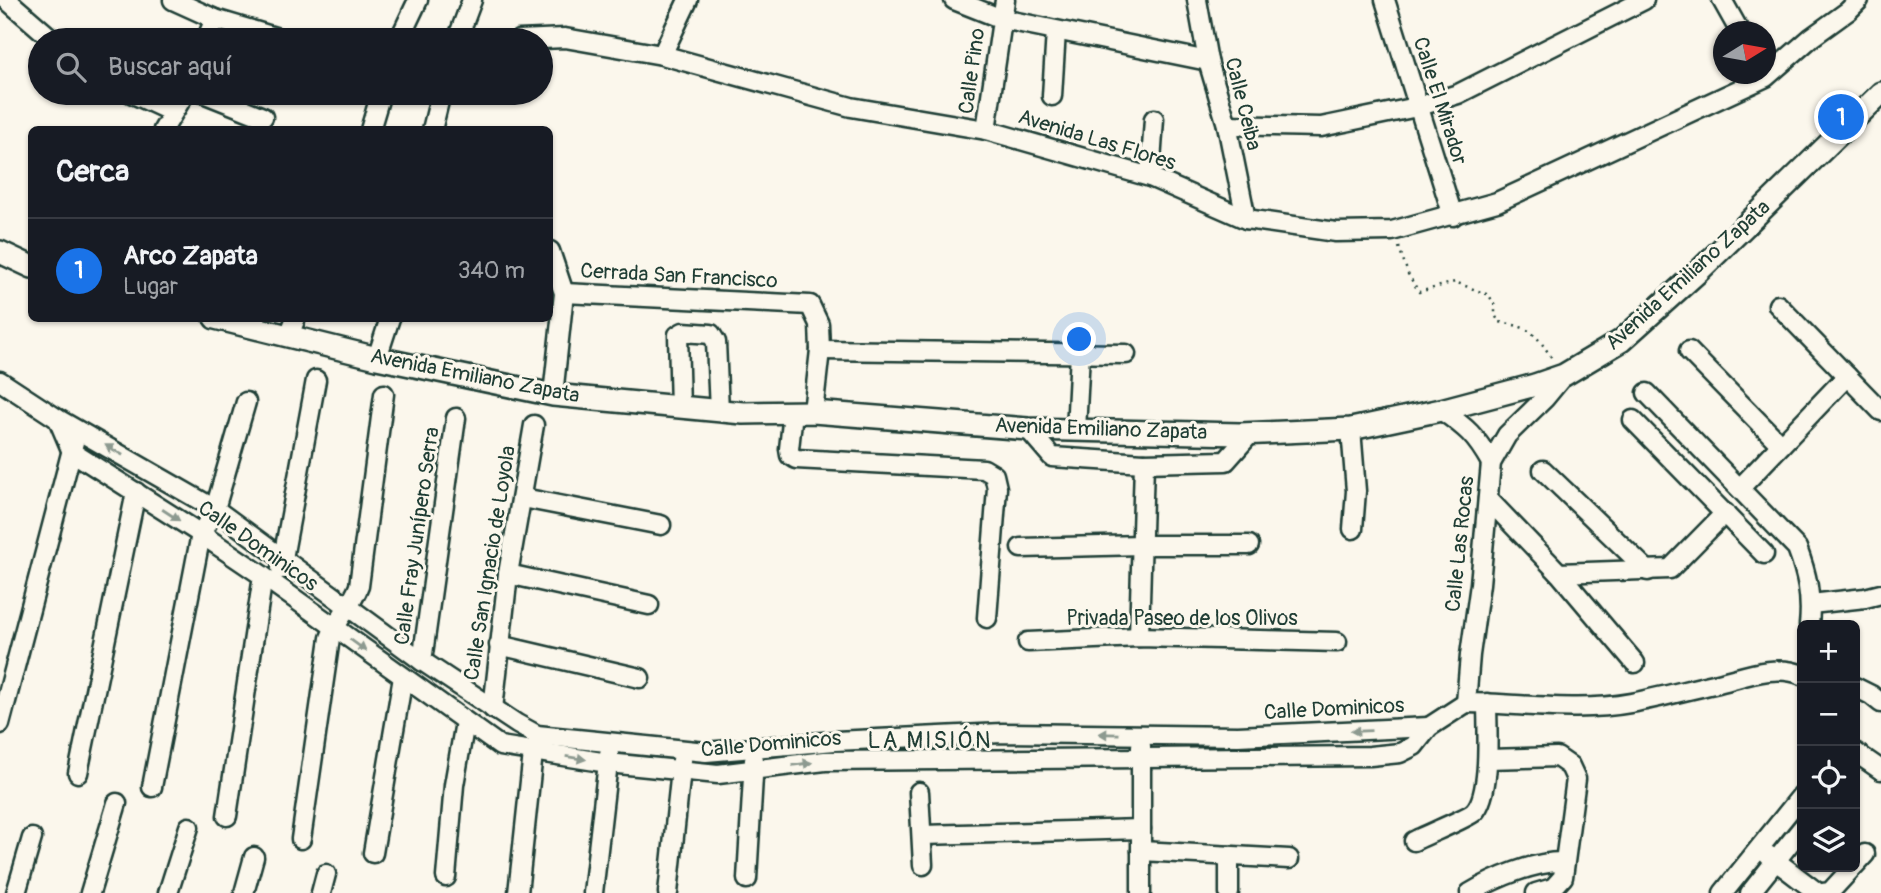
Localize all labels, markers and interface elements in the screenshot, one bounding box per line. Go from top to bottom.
north arrow [1713,21,1776,84]
street label: Calle Pino [953,26,991,116]
search box [28,28,553,105]
street label: Calle El Mirador [1407,34,1474,169]
icon: search [52,48,90,86]
text: Buscar aquí [108,51,232,83]
street label: Calle Ceiba [1218,55,1268,153]
pin: 1 [1818,91,1864,143]
street label: Avenida Las Flores [1015,103,1180,177]
text: Cerca [56,153,129,190]
street label: Avenida Emiliano Zapata [1600,194,1776,356]
text: Arco Zapata [123,240,258,272]
text: 1 [75,256,84,285]
text: 340 m [458,256,525,285]
street label: Cerrada San Francisco [580,257,778,295]
text: Lugar [123,272,178,301]
your location [1062,322,1096,356]
street label: Avenida Emiliano Zapata [368,342,582,410]
street label: Avenida Emiliano Zapata [994,412,1208,446]
street label: Calle Fray Junípero Serra [388,425,446,647]
one-way arrow [104,444,123,456]
street label: Calle San Ignacio de Loyola [458,444,522,682]
street label: Calle Las Rocas [1439,474,1481,613]
street label: Calle Dominicos [193,495,324,598]
one-way arrow [161,508,181,521]
street label: Privada Paseo de los Olivos [1066,605,1298,632]
map controls [1797,620,1860,872]
button: + [1797,620,1860,683]
one-way arrow [349,637,367,651]
button: − [1797,683,1860,746]
street label: Calle Dominicos [1263,692,1406,726]
street label: Calle Dominicos [700,724,843,764]
district label: LA MISIÓN [868,725,992,755]
one-way arrow [1350,726,1372,737]
one-way arrow [1098,728,1120,740]
button: locate [1797,746,1860,809]
one-way arrow [565,753,587,764]
one-way arrow [791,758,813,769]
button: layers [1797,809,1860,872]

